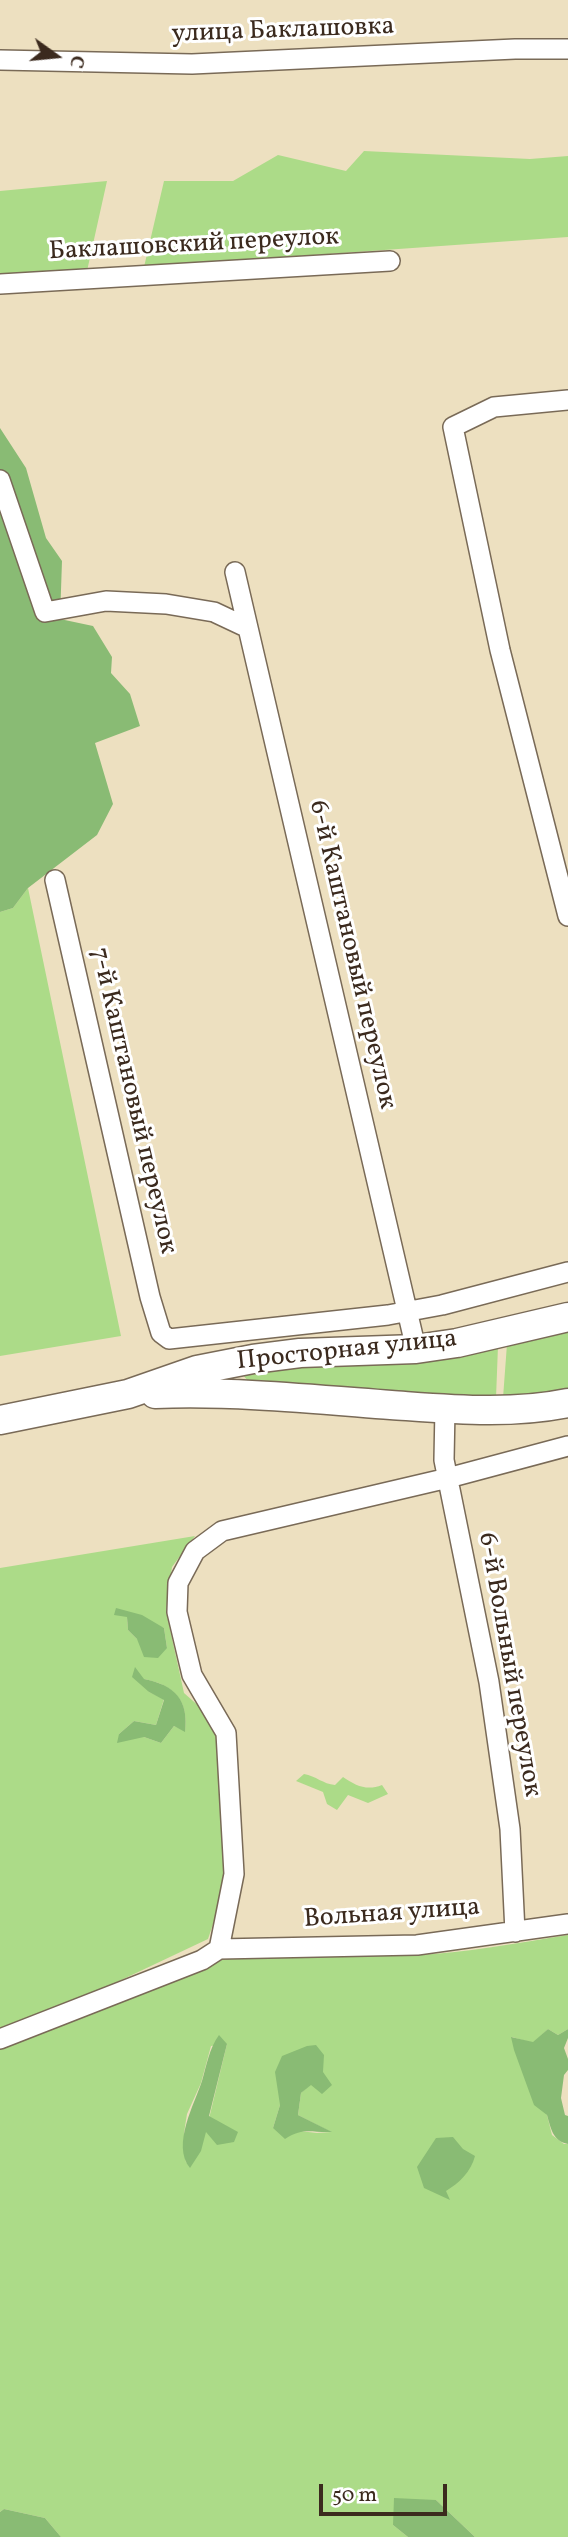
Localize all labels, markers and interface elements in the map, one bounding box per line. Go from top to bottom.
street label: улица Баклашовка [171,13,395,51]
north arrow [21,21,91,91]
text: С [62,52,90,71]
street label: Баклашовский переулок [48,223,340,269]
street label: 6-й Каштановый переулок [300,798,402,1112]
street label: 7-й Каштановый переулок [82,945,182,1257]
street label: Просторная улица [235,1325,459,1379]
street label: 6-й Вольный переулок [469,1531,547,1799]
street label: Вольная улица [303,1893,481,1937]
scale bar [323,2470,451,2514]
text: 50 m [332,2481,377,2510]

